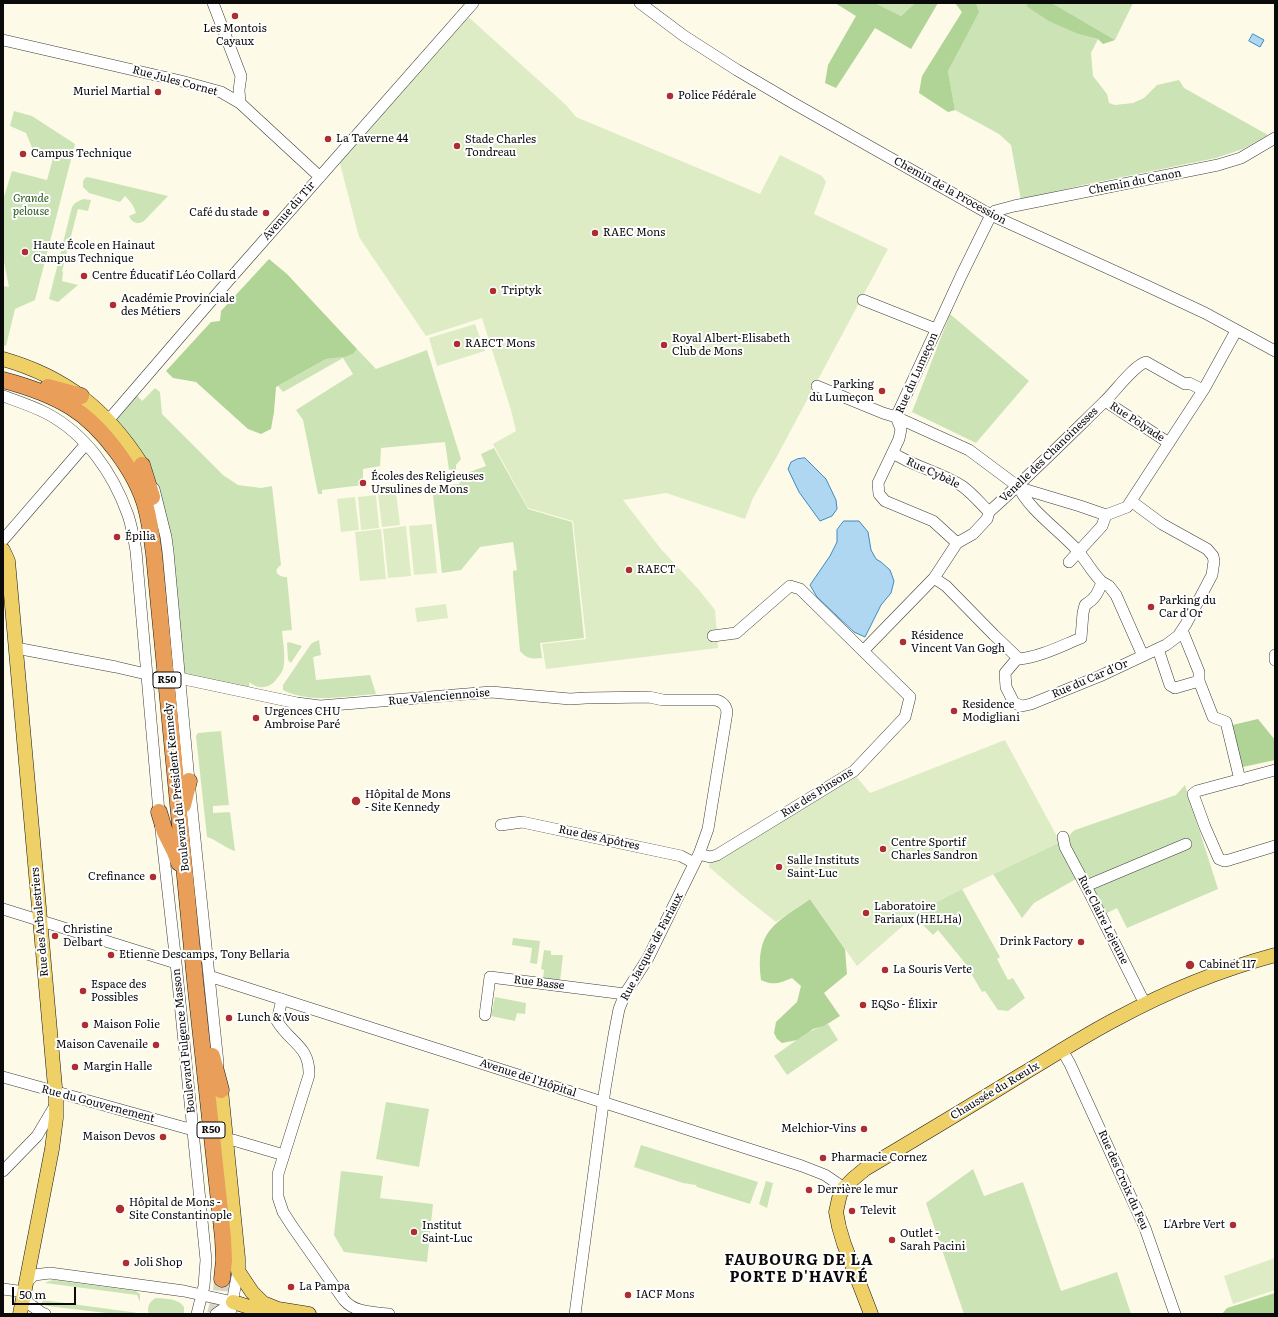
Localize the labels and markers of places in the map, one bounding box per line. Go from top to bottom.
marker: Les Montois Cayaux [230,11,240,21]
place label: Les Montois Cayaux [203,22,267,48]
place label: Muriel Martial [73,85,150,99]
marker: Muriel Martial [153,87,163,97]
place label: Police Fédérale [678,89,756,103]
marker: Police Fédérale [665,91,675,101]
place label: La Taverne 44 [336,132,408,146]
place label: Stade Charles Tondreau [465,133,536,159]
marker: La Taverne 44 [323,134,333,144]
marker: Stade Charles Tondreau [452,141,462,151]
place label: Campus Technique [31,147,132,161]
marker: Campus Technique [18,149,28,159]
place label: Café du stade [189,206,258,220]
marker: Café du stade [261,208,271,218]
place label: RAEC Mons [603,226,665,240]
marker: RAEC Mons [590,228,600,238]
place label: Haute École en Hainaut Campus Technique [33,239,155,265]
marker: Haute École en Hainaut Campus Technique [20,247,30,257]
place label: Centre Éducatif Léo Collard [92,269,236,283]
marker: Centre Éducatif Léo Collard [79,271,89,281]
place label: Triptyk [501,284,541,298]
marker: Triptyk [488,286,498,296]
place label: Académie Provinciale des Métiers [121,292,235,318]
marker: Académie Provinciale des Métiers [108,300,118,310]
place label: Royal Albert-Elisabeth Club de Mons [672,332,790,358]
place label: RAECT Mons [465,337,535,351]
marker: RAECT Mons [452,339,462,349]
marker: Royal Albert-Elisabeth Club de Mons [659,340,669,350]
place label: Parking du Lumeçon [809,378,874,404]
marker: Parking du Lumeçon [877,386,887,396]
place label: Écoles des Religieuses Ursulines de Mons [371,470,484,496]
marker: Écoles des Religieuses Ursulines de Mons [358,478,368,488]
place label: Épilia [125,530,156,544]
marker: Épilia [112,532,122,542]
place label: RAECT [637,563,676,577]
marker: RAECT [624,565,634,575]
place label: Parking du Car d'Or [1159,594,1216,620]
marker: Parking du Car d'Or [1146,602,1156,612]
place label: Résidence Vincent Van Gogh [911,629,1005,655]
marker: Résidence Vincent Van Gogh [898,637,908,647]
place label: Residence Modigliani [962,698,1020,724]
place label: Urgences CHU Ambroise Paré [264,705,341,731]
marker: Residence Modigliani [949,706,959,716]
marker: Urgences CHU Ambroise Paré [251,713,261,723]
place label: Hôpital de Mons - Site Kennedy [365,788,451,814]
marker: Hôpital de Mons - Site Kennedy [350,795,362,807]
place label: Centre Sportif Charles Sandron [891,836,978,862]
marker: Centre Sportif Charles Sandron [878,844,888,854]
place label: Salle Instituts Saint-Luc [787,854,859,880]
marker: Salle Instituts Saint-Luc [774,862,784,872]
place label: Crefinance [88,870,145,884]
marker: Crefinance [148,872,158,882]
place label: Laboratoire Fariaux (HELHa) [874,900,962,926]
marker: Laboratoire Fariaux (HELHa) [861,908,871,918]
place label: Christine Delbart [63,923,113,949]
marker: Christine Delbart [50,931,60,941]
place label: Drink Factory [1000,935,1073,949]
marker: Drink Factory [1076,937,1086,947]
place label: Etienne Descamps, Tony Bellaria [119,948,290,962]
marker: Etienne Descamps, Tony Bellaria [106,950,116,960]
place label: Cabinet 117 [1199,958,1256,972]
marker: Cabinet 117 [1184,959,1196,971]
place label: La Souris Verte [893,963,972,977]
marker: La Souris Verte [880,965,890,975]
place label: Espace des Possibles [91,978,146,1004]
marker: Espace des Possibles [78,986,88,996]
place label: EQSo - Élixir [871,998,937,1012]
marker: EQSo - Élixir [858,1000,868,1010]
place label: Lunch & Vous [237,1011,309,1025]
marker: Lunch & Vous [224,1013,234,1023]
place label: Maison Folie [93,1018,160,1032]
marker: Maison Folie [80,1020,90,1030]
place label: Maison Cavenaile [56,1038,148,1052]
marker: Maison Cavenaile [151,1040,161,1050]
place label: Margin Halle [83,1060,152,1074]
marker: Margin Halle [70,1062,80,1072]
place label: Melchior-Vins [781,1122,856,1136]
marker: Melchior-Vins [859,1124,869,1134]
place label: Maison Devos [82,1130,155,1144]
marker: Maison Devos [158,1132,168,1142]
place label: Pharmacie Cornez [831,1151,927,1165]
marker: Pharmacie Cornez [818,1153,828,1163]
place label: Derrière le mur [817,1183,898,1197]
marker: Derrière le mur [804,1185,814,1195]
place label: Hôpital de Mons - Site Constantinople [129,1196,232,1222]
marker: Hôpital de Mons - Site Constantinople [114,1203,126,1215]
place label: Televit [860,1204,896,1218]
marker: Televit [847,1206,857,1216]
place label: L'Arbre Vert [1163,1218,1225,1232]
place label: Institut Saint-Luc [422,1219,473,1245]
marker: L'Arbre Vert [1228,1220,1238,1230]
marker: Institut Saint-Luc [409,1227,419,1237]
place label: Outlet - Sarah Pacini [900,1227,965,1253]
marker: Outlet - Sarah Pacini [887,1235,897,1245]
place label: Joli Shop [134,1256,182,1270]
marker: Joli Shop [121,1258,131,1268]
place label: La Pampa [299,1280,350,1294]
marker: La Pampa [286,1282,296,1292]
place label: IACF Mons [636,1288,694,1302]
marker: IACF Mons [623,1290,633,1300]

